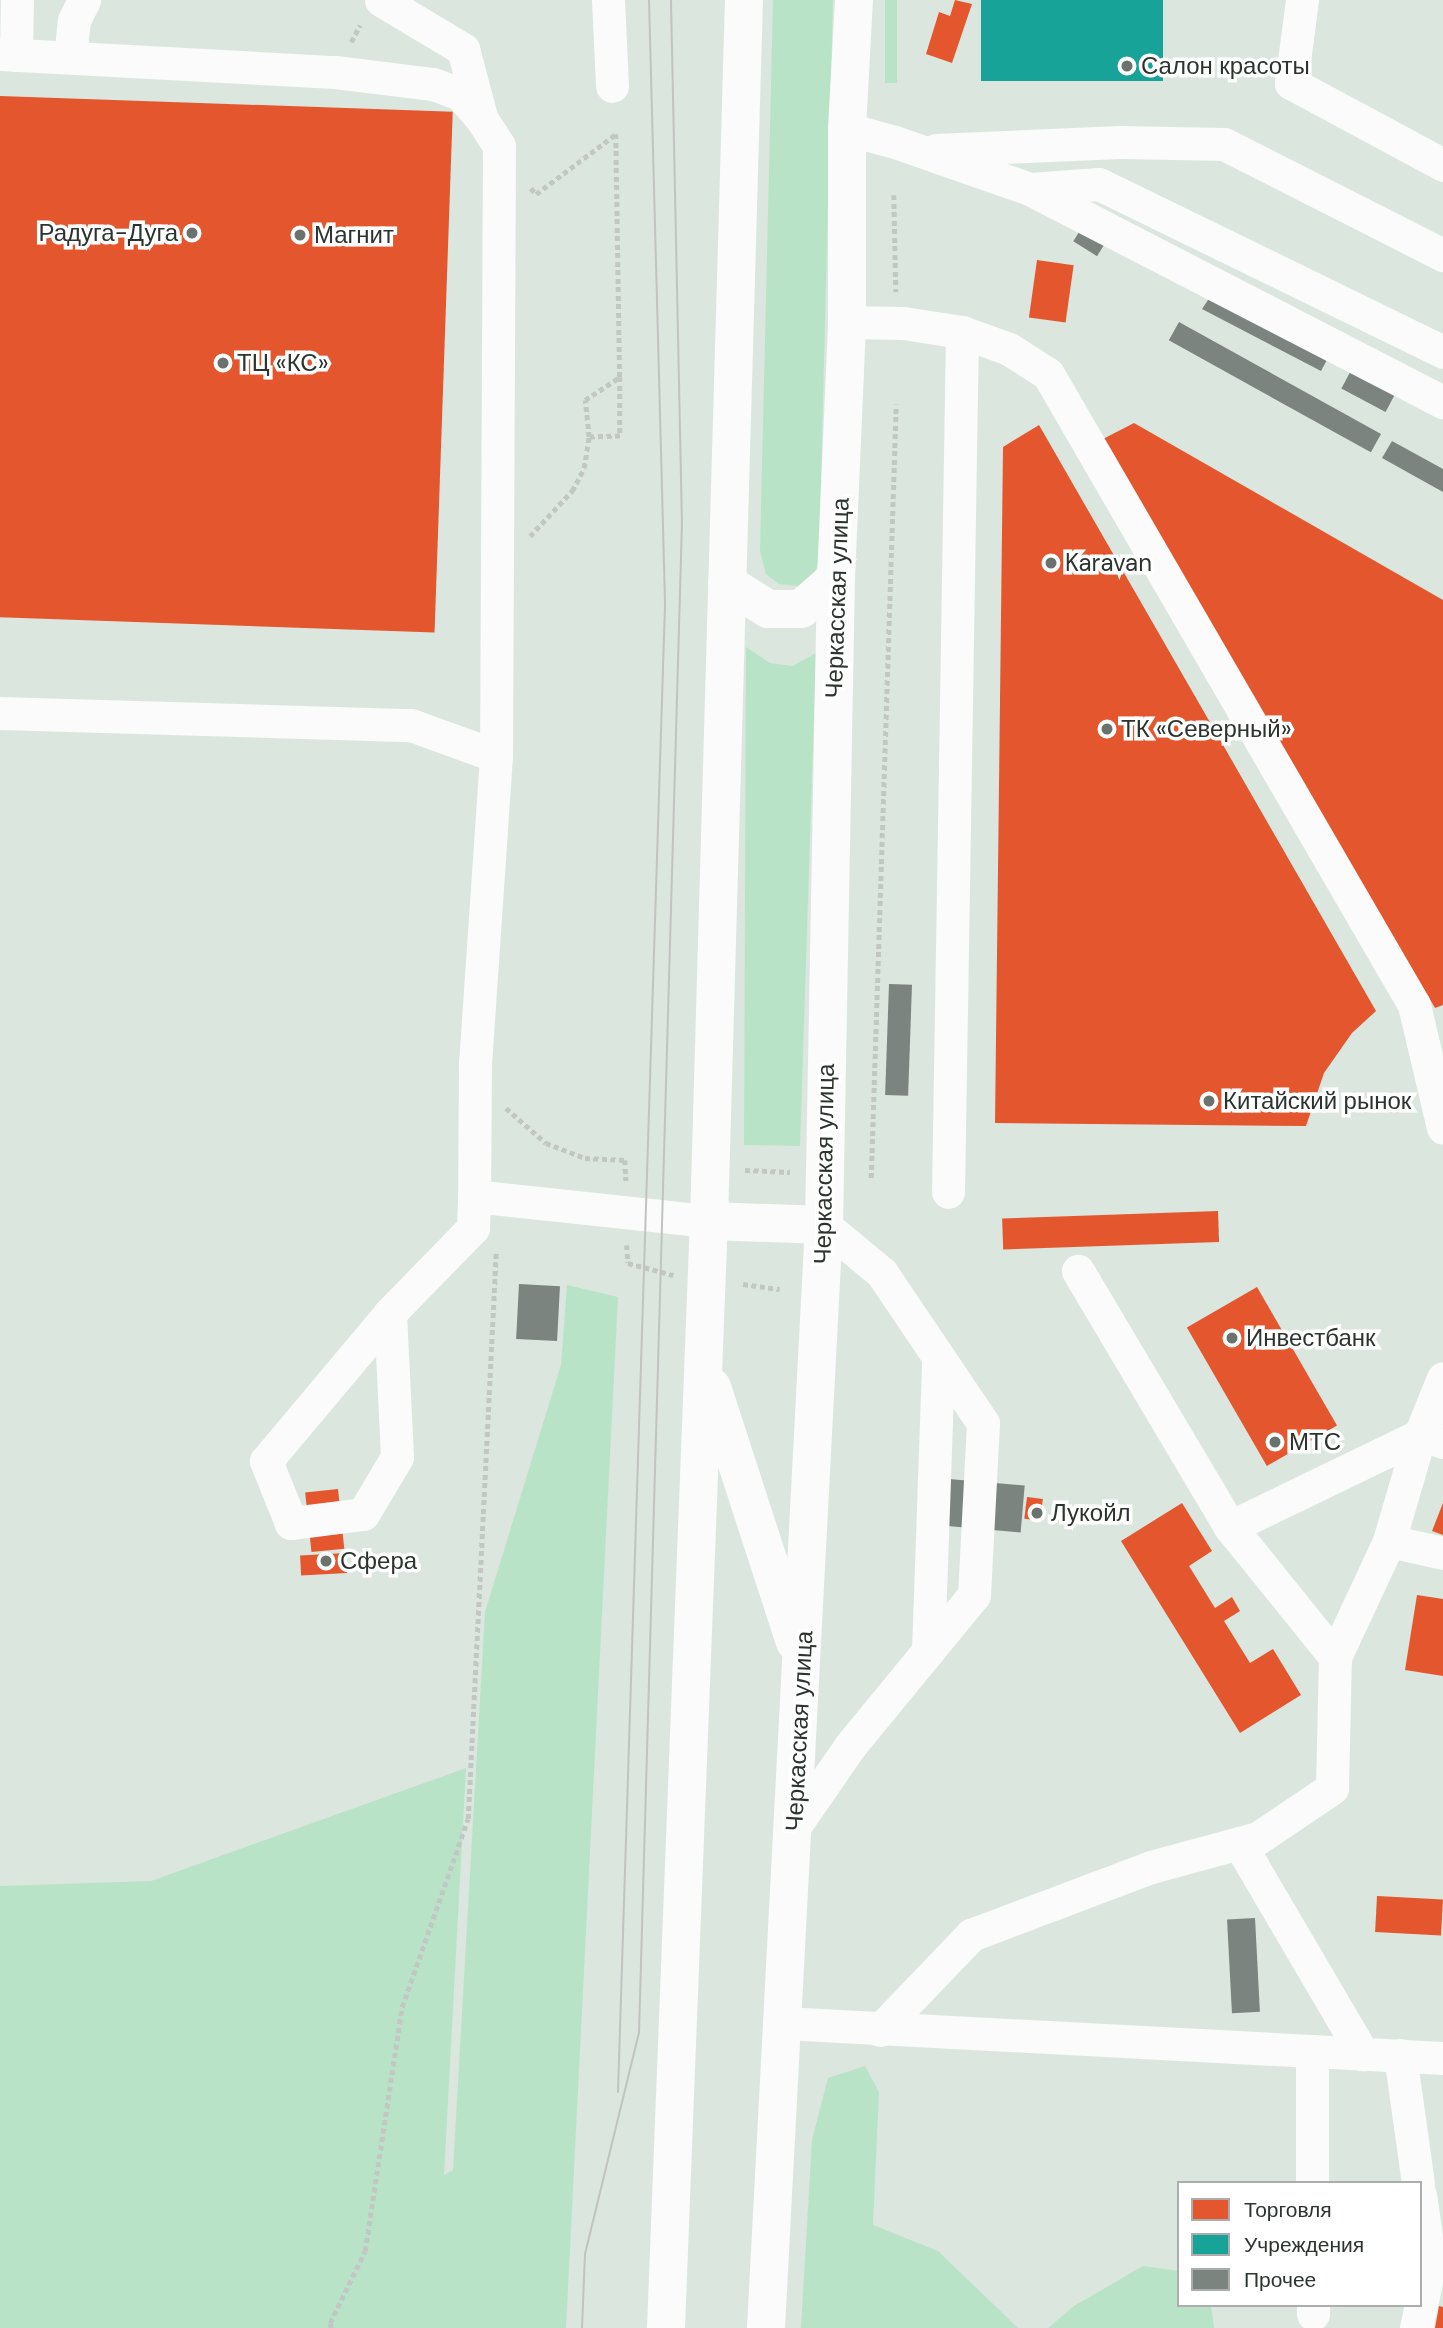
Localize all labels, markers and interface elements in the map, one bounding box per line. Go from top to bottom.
place label: Салон красоты [1141,52,1310,80]
marker: Салон красоты [1119,58,1135,74]
place label: Радуга-Дуга [39,219,178,247]
place label: Магнит [314,221,394,249]
marker: Радуга-Дуга [184,225,200,241]
marker: Магнит [292,227,308,243]
place label: ТЦ «КС» [237,349,329,377]
marker: ТЦ «КС» [215,355,231,371]
street label: Черкасская улица [819,497,855,699]
place label: Karavan [1065,549,1152,577]
marker: Karavan [1043,555,1059,571]
place label: ТК «Северный» [1121,715,1291,743]
marker: ТК «Северный» [1099,721,1115,737]
street label: Черкасская улица [808,1063,840,1265]
place label: Китайский рынок [1223,1087,1411,1115]
marker: Китайский рынок [1201,1093,1217,1109]
place label: Инвестбанк [1246,1324,1376,1352]
marker: Инвестбанк [1224,1330,1240,1346]
place label: МТС [1289,1428,1341,1456]
marker: МТС [1267,1434,1283,1450]
place label: Лукойл [1051,1499,1131,1527]
marker: Лукойл [1029,1505,1045,1521]
place label: Сфера [340,1547,417,1575]
marker: Сфера [318,1553,334,1569]
street label: Черкасская улица [779,1630,819,1832]
legend [1177,2181,1422,2307]
text: Торговля [1244,2196,1332,2224]
text: Учреждения [1244,2231,1364,2259]
text: Прочее [1244,2266,1316,2294]

